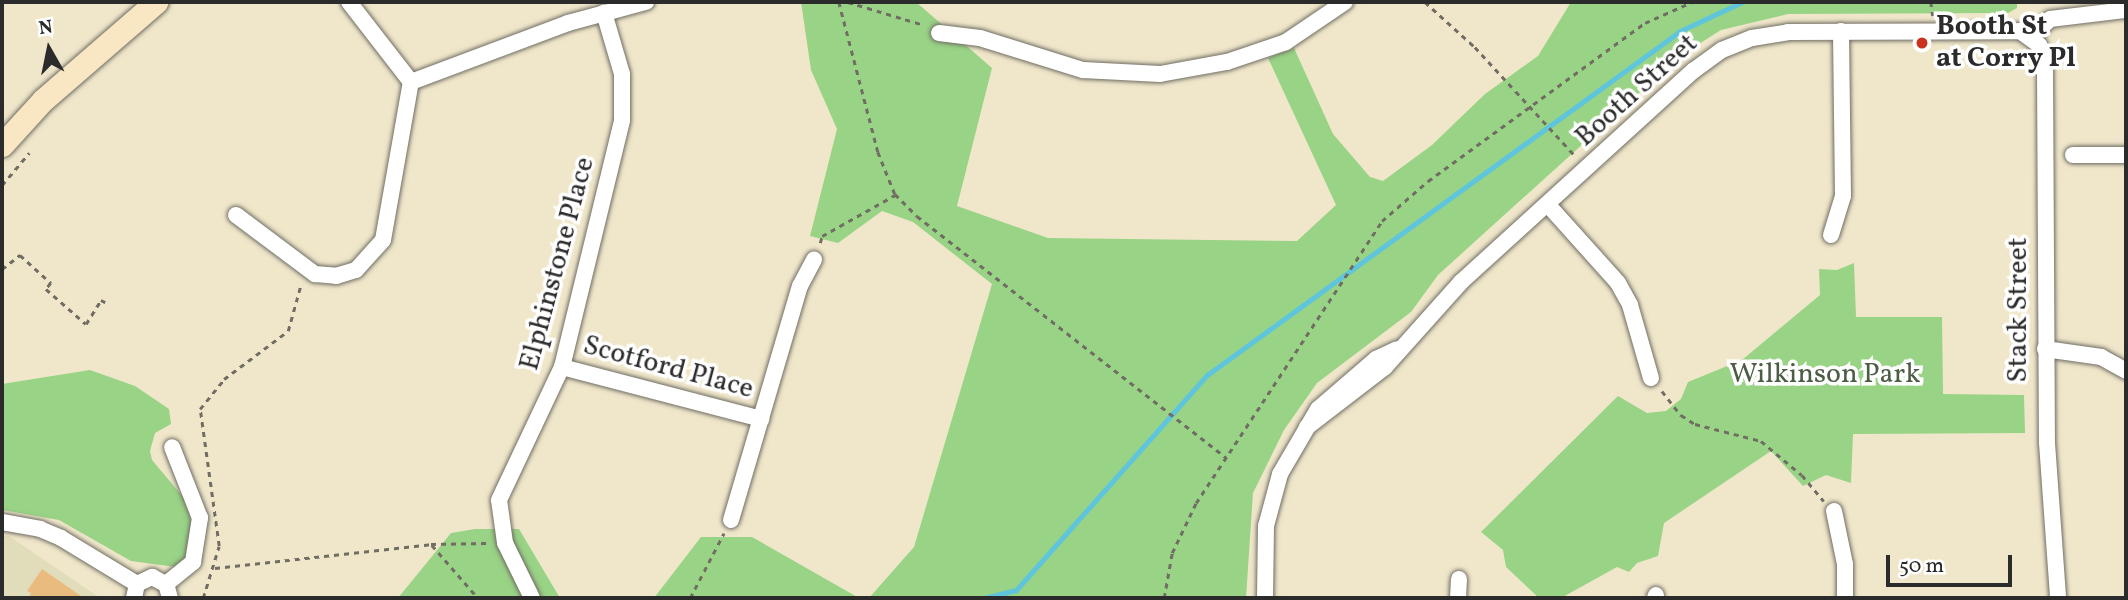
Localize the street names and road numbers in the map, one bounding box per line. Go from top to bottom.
street label: Booth Street [1569,27,1705,155]
street label: Elphinstone Place [513,154,603,374]
street label: Stack Street [2002,237,2036,383]
street label: Scotford Place [579,329,757,407]

